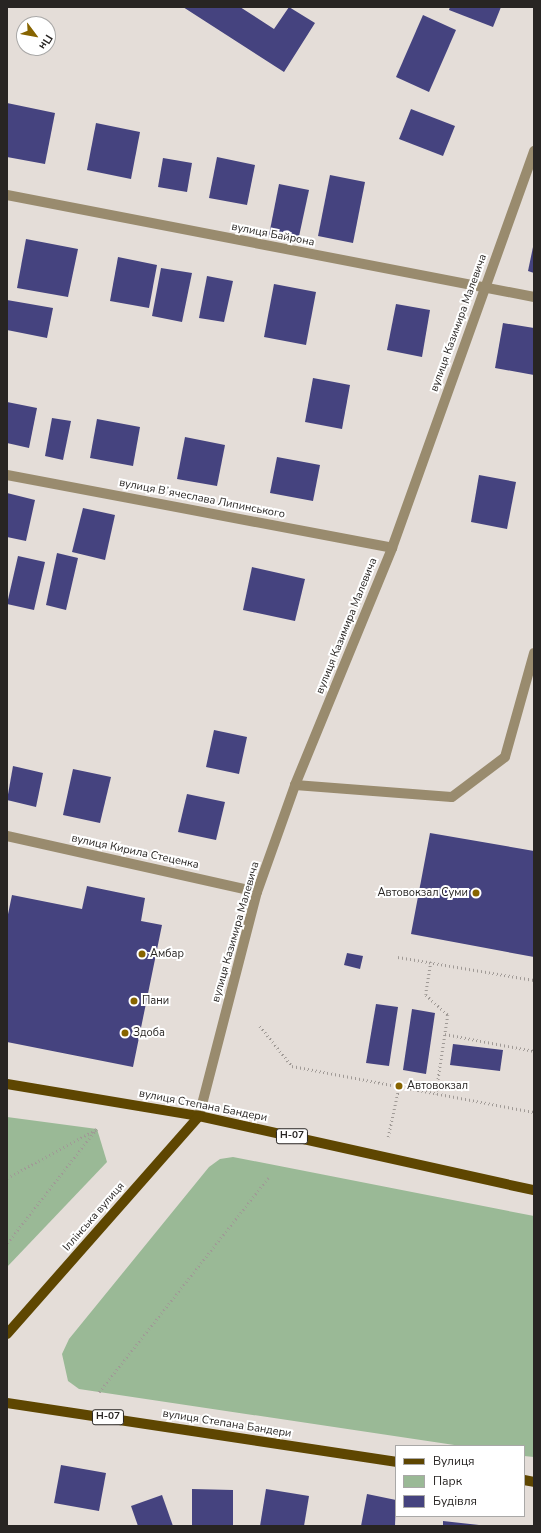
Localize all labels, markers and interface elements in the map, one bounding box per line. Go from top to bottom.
north arrow [16,16,56,56]
text: Пн [35,32,56,52]
street label: вулиця Байрона [230,220,316,250]
street label: вулиця Казимира Малевича [428,252,490,394]
street label: вулиця Вʼячеслава Липинського [118,476,286,522]
street label: вулиця Казимира Малевича [314,556,380,696]
street label: вулиця Кирила Стеценка [70,832,200,872]
street label: вулиця Казимира Малевича [210,860,262,1004]
place label: Автовокзал Суми [378,886,468,900]
marker: Автовокзал Суми [471,888,481,898]
place label: Амбар [150,947,184,961]
marker: Амбар [137,949,147,959]
place label: Пани [142,994,169,1008]
marker: Пани [129,996,139,1006]
place label: Здоба [133,1026,165,1040]
marker: Здоба [120,1028,130,1038]
place label: Автовокзал [407,1079,468,1093]
marker: Автовокзал [394,1081,404,1091]
street label: вулиця Степана Бандери [138,1087,268,1125]
road number: Н-07 [275,1128,309,1144]
street label: Іллінська вулиця [61,1180,127,1254]
street label: вулиця Степана Бандери [162,1407,292,1441]
road number: Н-07 [91,1409,125,1425]
legend [395,1445,525,1517]
text: Вулиця [433,1453,475,1469]
text: Парк [433,1473,462,1489]
text: Будівля [433,1493,477,1509]

